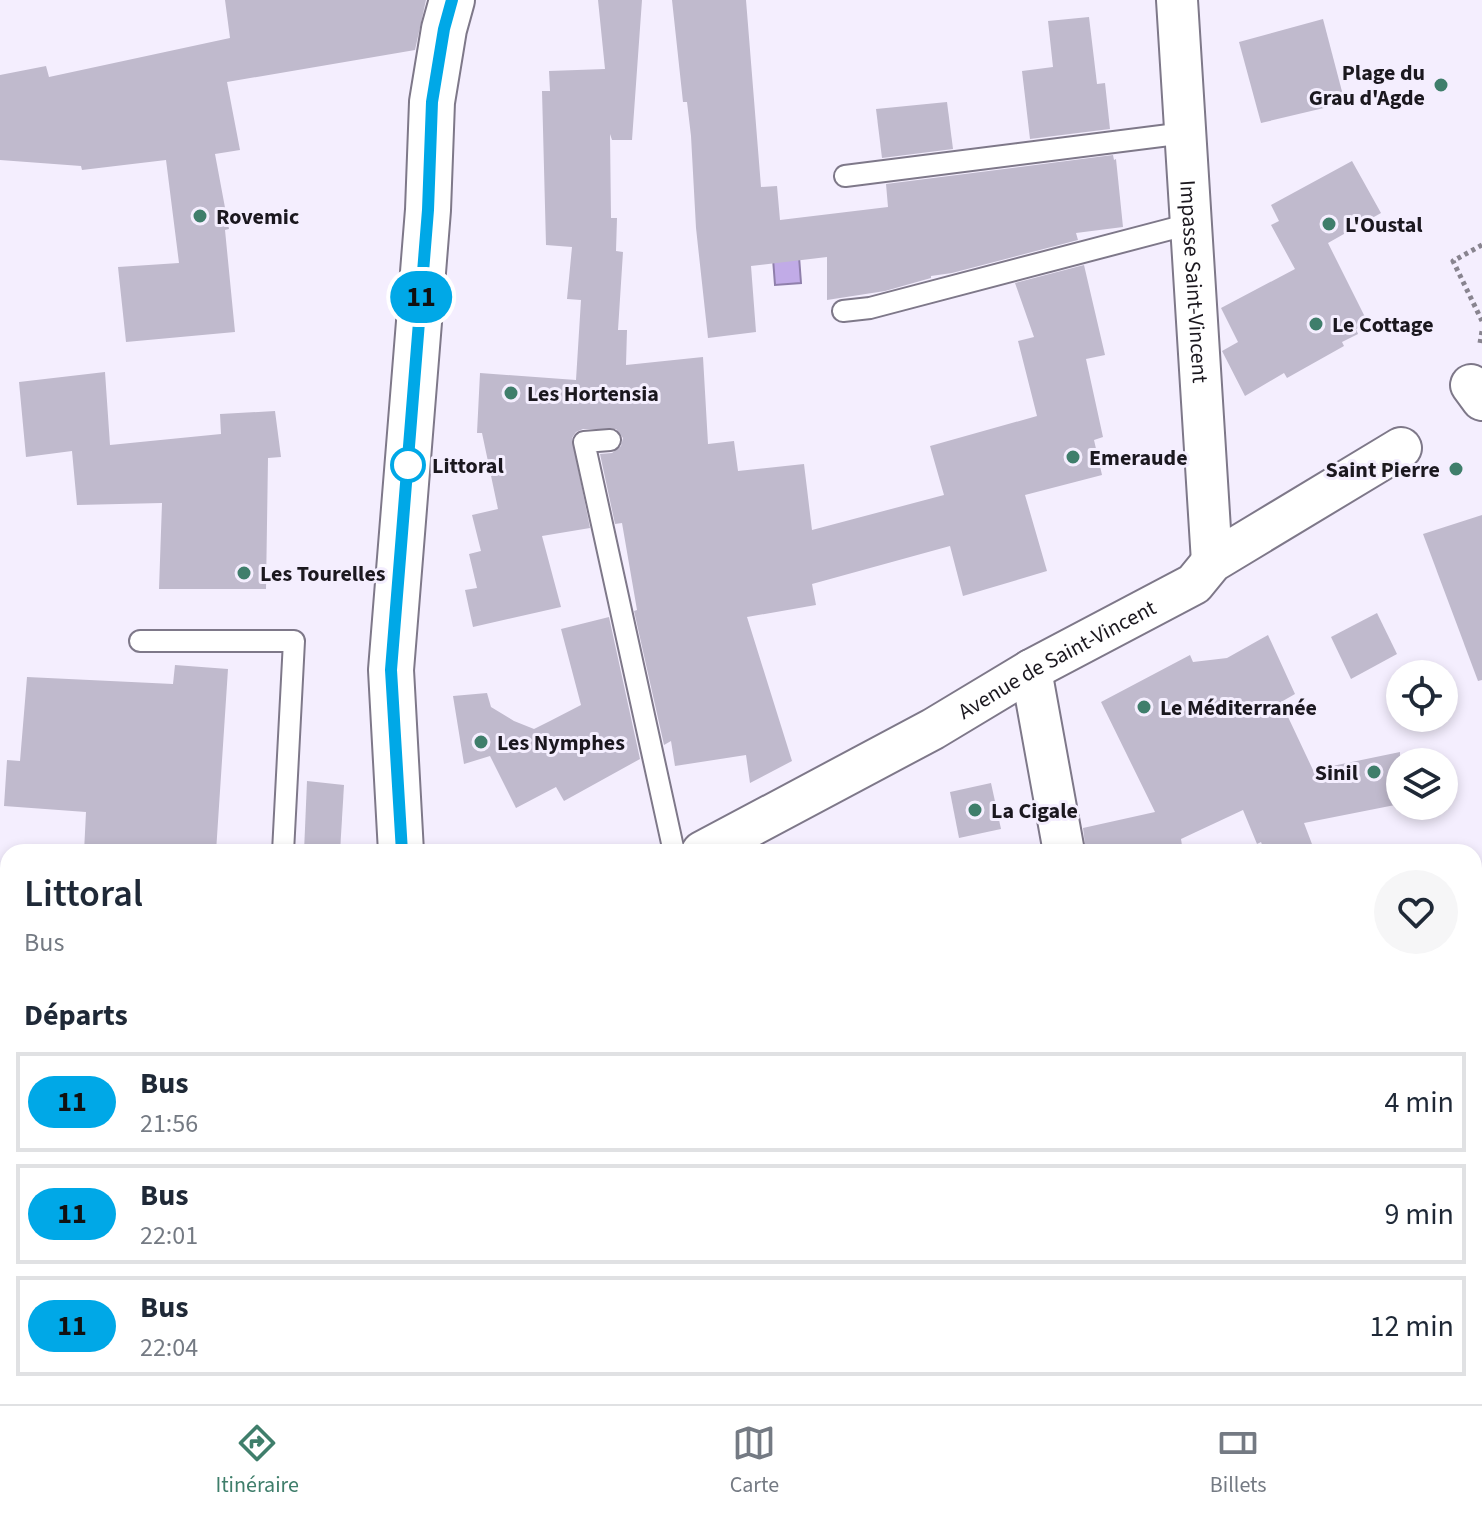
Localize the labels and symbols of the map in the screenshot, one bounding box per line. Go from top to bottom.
place label: Plage du Grau d'Agde [1309,57,1425,114]
marker: Plage du Grau d'Agde [1432,76,1450,94]
street label: Impasse Saint-Vincent [1171,179,1216,385]
place label: Rovemic [216,201,299,233]
marker: Rovemic [191,207,209,225]
place label: L'Oustal [1345,209,1423,241]
marker: L'Oustal [1320,215,1338,233]
line badge: 11 [385,271,457,323]
place label: Le Cottage [1332,309,1434,341]
marker: Le Cottage [1307,315,1325,333]
place label: Les Hortensia [527,378,659,410]
marker: Les Hortensia [502,384,520,402]
place label: Emeraude [1089,442,1188,474]
marker: Littoral [391,448,425,482]
marker: Emeraude [1064,448,1082,466]
place label: Littoral [432,450,504,482]
place label: Saint Pierre [1325,454,1440,486]
marker: Saint Pierre [1447,460,1465,478]
place label: Les Tourelles [260,558,386,590]
marker: Les Tourelles [235,564,253,582]
street label: Avenue de Saint-Vincent [952,592,1162,727]
place label: Le Méditerranée [1160,692,1317,724]
marker: Le Méditerranée [1135,698,1153,716]
place label: Les Nymphes [497,727,625,759]
marker: Les Nymphes [472,733,490,751]
place label: Sinil [1315,757,1359,789]
marker: Sinil [1365,763,1383,781]
place label: La Cigale [991,795,1078,827]
marker: La Cigale [966,801,984,819]

